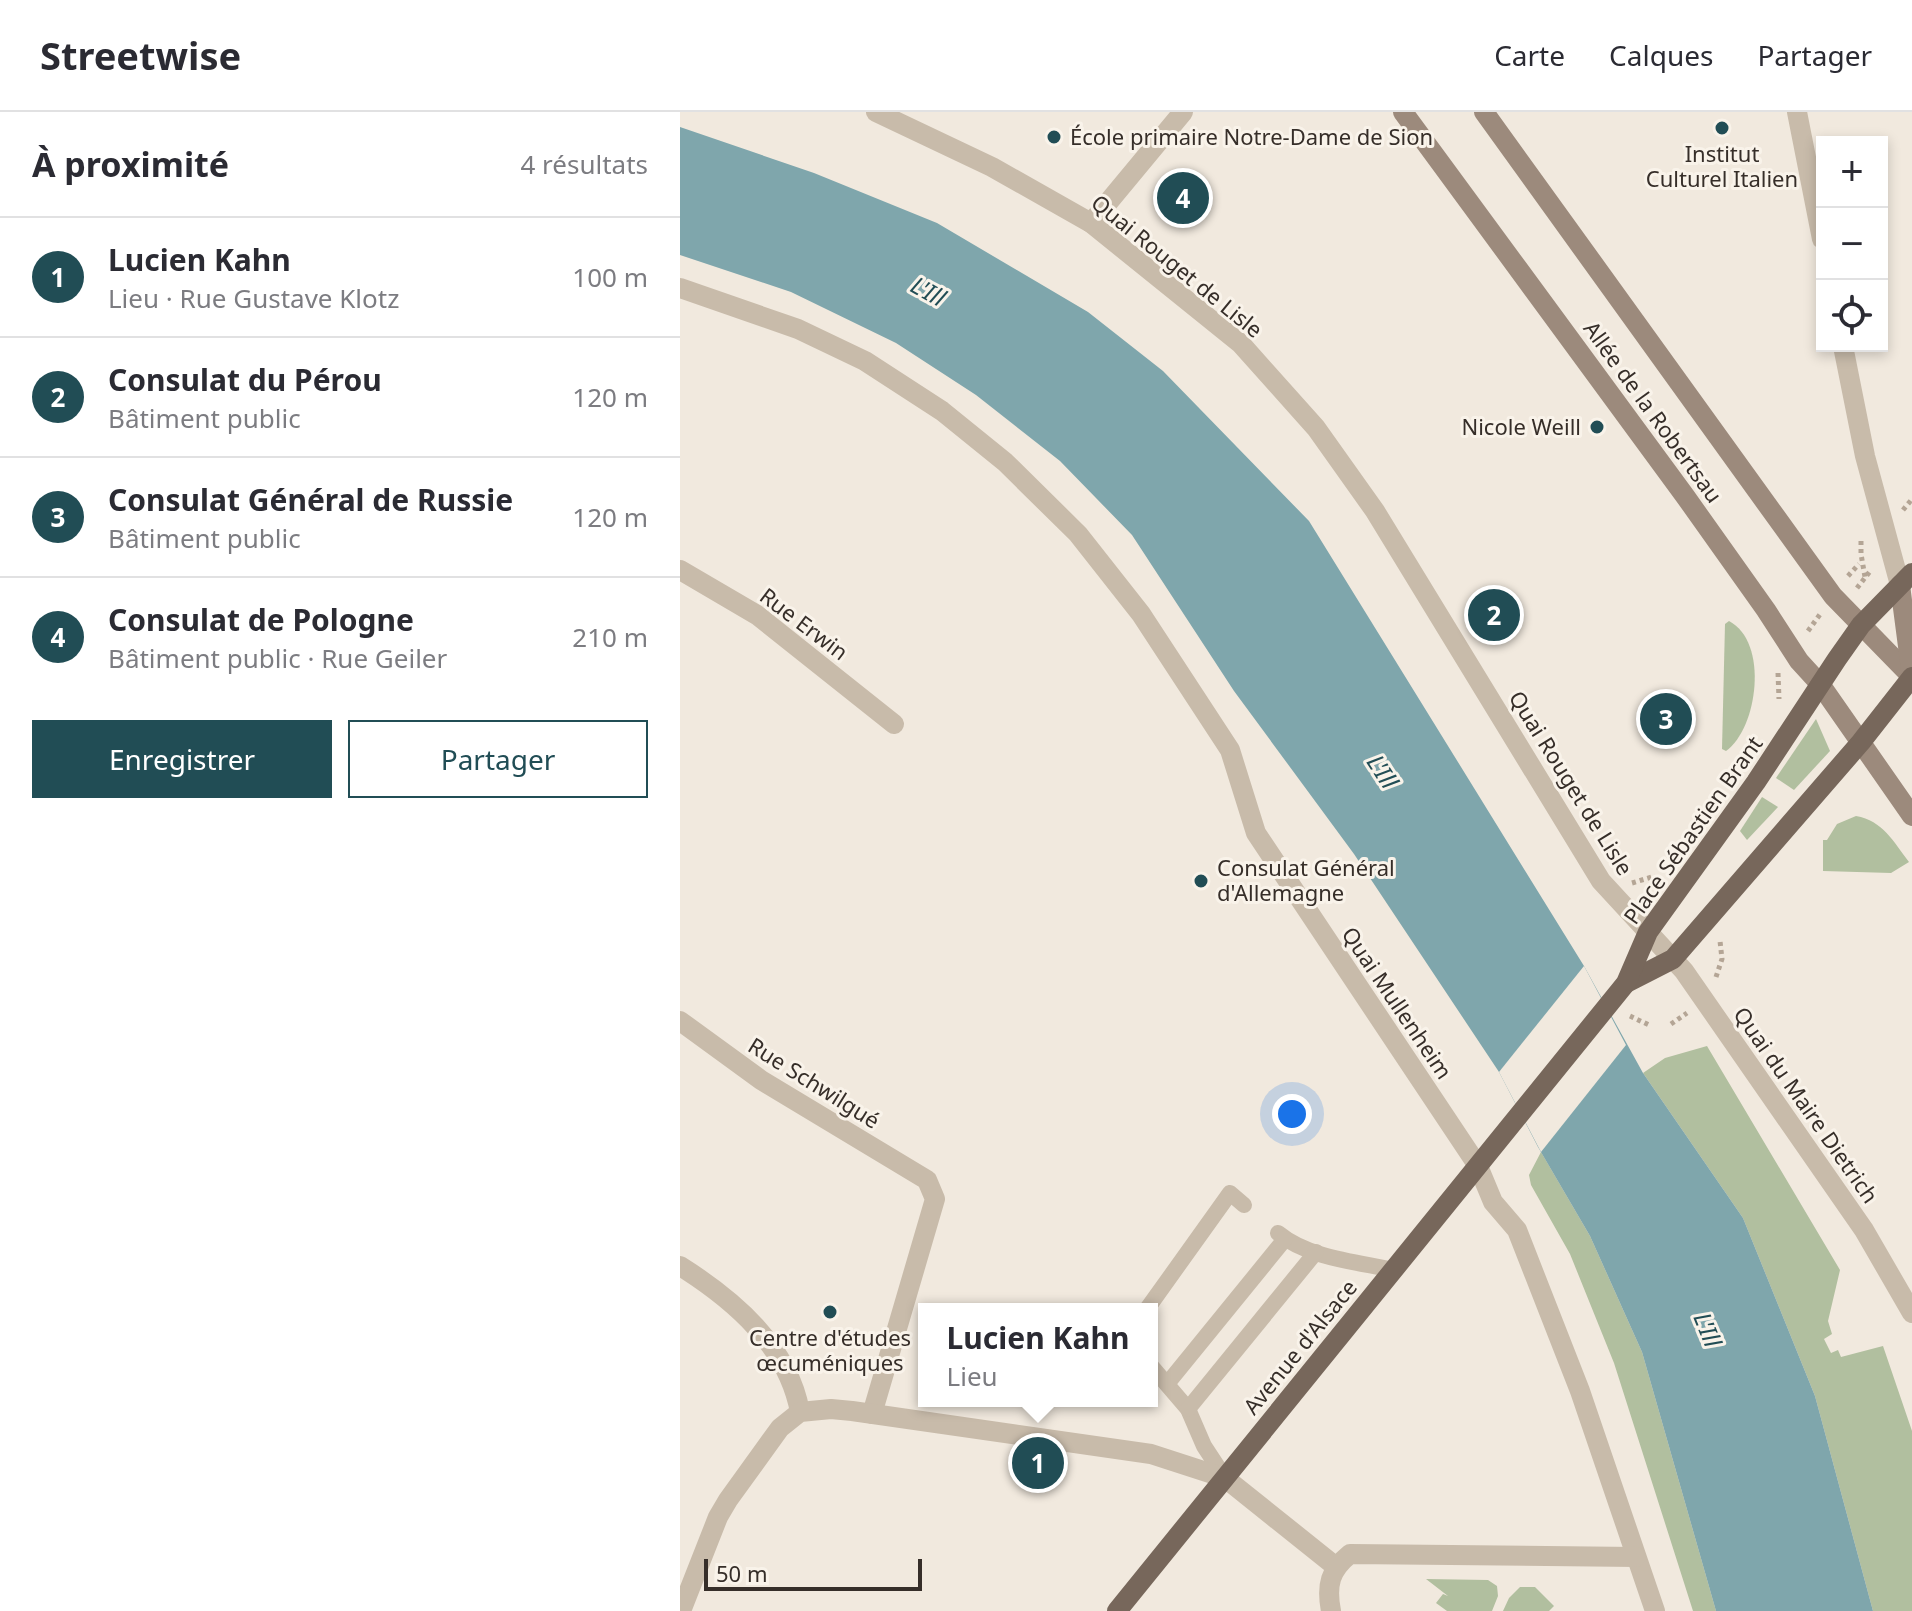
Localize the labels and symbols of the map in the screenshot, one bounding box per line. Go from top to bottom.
marker: Institut Culturel Italien [1713,119,1731,137]
place label: École primaire Notre-Dame de Sion [1070,121,1433,151]
marker: École primaire Notre-Dame de Sion [1045,128,1063,146]
place label: Institut Culturel Italien [1646,138,1798,193]
pin: 4 [1157,168,1209,228]
street label: Quai Rouget de Lisle [1086,187,1270,344]
water label: L'Ill [905,268,953,314]
street label: Allée de la Robertsau [1578,315,1730,508]
place label: Nicole Weill [1461,411,1581,441]
marker: Nicole Weill [1588,418,1606,436]
street label: Rue Erwin [754,580,855,666]
pin: 2 [1468,585,1520,645]
street label: Quai Rouget de Lisle [1503,685,1641,880]
pin: 3 [1640,689,1692,749]
street label: Place Sébastien Brant [1616,729,1768,929]
water label: L'Ill [1360,748,1407,796]
place label: Consulat Général d'Allemagne [1217,852,1395,907]
marker: Consulat Général d'Allemagne [1192,872,1210,890]
street label: Quai Mullenheim [1336,920,1460,1084]
street label: Quai du Maire Dietrich [1728,1000,1886,1209]
street label: Rue Schwilgué [743,1030,886,1135]
your location [1272,1094,1312,1134]
street label: Avenue d'Alsace [1235,1273,1363,1420]
marker: Centre d'études œcuméniques [821,1303,839,1321]
water label: L'Ill [1687,1307,1731,1353]
place label: Centre d'études œcuméniques [749,1322,911,1377]
pin: 1 [1012,1433,1064,1493]
scale bar [704,1555,922,1591]

